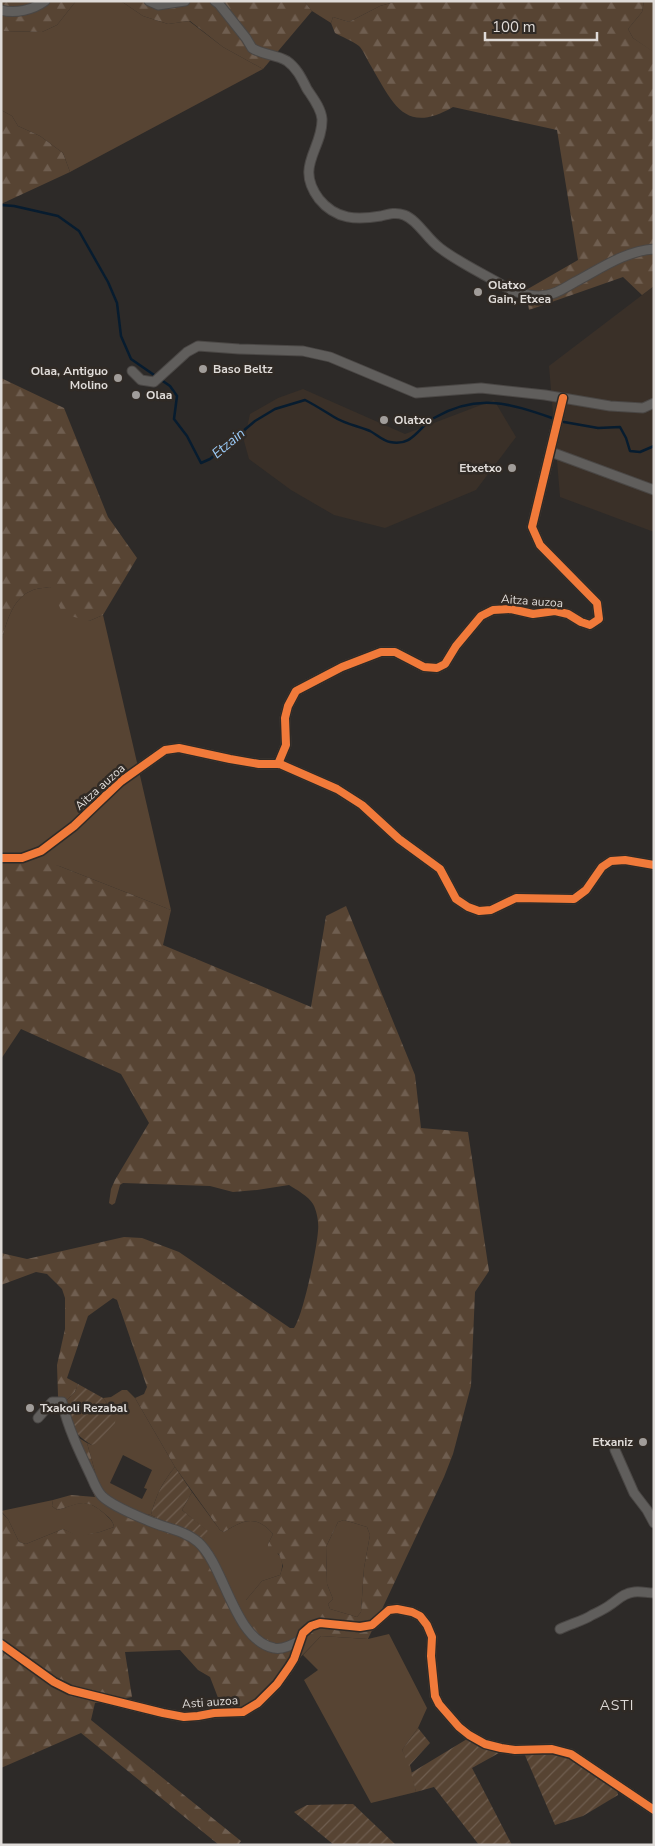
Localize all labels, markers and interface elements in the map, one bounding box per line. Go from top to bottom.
scale bar [485,10,598,42]
text: 100 m [492,17,536,37]
place label: Olatxo Gain, Etxea [488,277,551,307]
marker: Olatxo Gain, Etxea [472,286,484,298]
place label: Baso Beltz [213,361,273,377]
place label: Olaa, Antiguo Molino [31,363,108,393]
marker: Baso Beltz [197,363,209,375]
marker: Olaa, Antiguo Molino [112,372,124,384]
place label: Olaa [146,387,172,403]
marker: Olaa [130,389,142,401]
place label: Olatxo [394,412,432,428]
marker: Olatxo [378,414,390,426]
water label: Etzain [208,424,249,463]
place label: Etxetxo [459,460,502,476]
marker: Etxetxo [506,462,518,474]
street label: Aitza auzoa [500,591,564,611]
street label: Aitza auzoa [72,760,128,814]
place label: Txakoli Rezabal [40,1400,127,1416]
marker: Txakoli Rezabal [24,1402,36,1414]
place label: Etxaniz [592,1434,633,1450]
marker: Etxaniz [637,1436,649,1448]
street label: Asti auzoa [182,1692,238,1712]
district label: ASTI [600,1696,634,1715]

